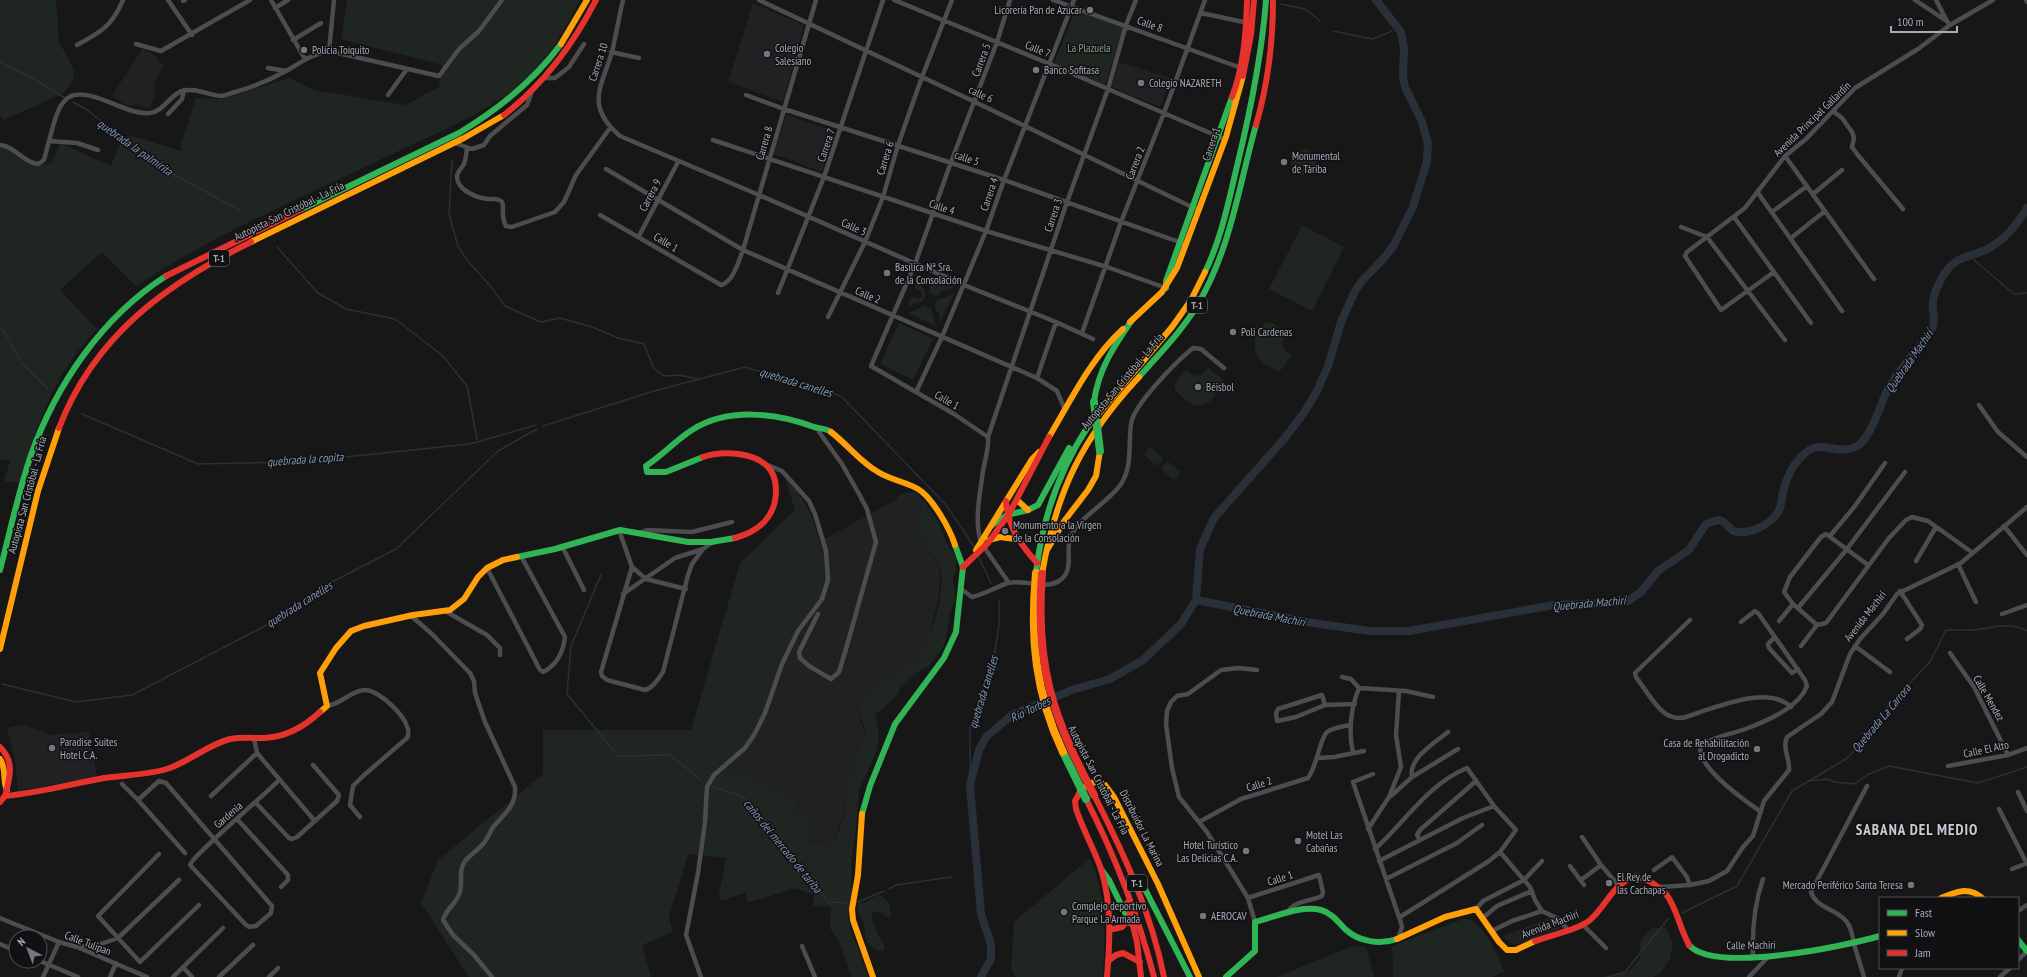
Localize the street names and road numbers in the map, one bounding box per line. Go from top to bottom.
street label: Calle 8 [1135,13,1165,35]
street label: Calle 7 [1023,38,1053,60]
street label: Carrera 10 [585,41,611,83]
street label: Carrera 5 [969,41,994,79]
street label: Avenida Principal Gallardín [1770,78,1854,159]
street label: calle 6 [967,82,995,106]
street label: Carrera 8 [753,124,776,162]
street label: Carrera 1 [1199,125,1223,163]
street label: Carrera 7 [814,126,838,164]
street label: Carrera 6 [873,139,897,177]
street label: Carrera 2 [1122,144,1148,182]
street label: calle 5 [953,147,981,169]
street label: Carrera 4 [977,175,1001,213]
street label: Carrera 9 [636,176,664,214]
street label: Autopista San Cristóbal - La Fría [232,178,346,244]
street label: Calle 4 [927,196,957,218]
street label: Carrera 3 [1041,196,1065,234]
street label: Calle 3 [839,215,869,239]
street label: Calle 1 [651,229,681,255]
road number: T-1 [209,250,229,266]
street label: Calle 2 [853,283,883,307]
road number: T-1 [1187,297,1207,313]
street label: Autopista San Cristóbal - La Fría [1078,330,1166,432]
street label: Calle 1 [932,387,962,413]
street label: Autopista San Cristóbal - La Fría [5,435,49,555]
street label: Avenida Machirí [1841,587,1889,644]
street label: Calle Mendez [1970,672,2008,724]
street label: Autopista San Cristóbal - La Fría [1065,723,1133,837]
street label: Calle El Alto [1962,737,2010,761]
street label: Calle 2 [1244,773,1274,795]
street label: Distribuidor La Marina [1117,787,1167,869]
street label: Gardenia [211,799,245,831]
street label: Calle 1 [1265,867,1295,889]
road number: T-1 [1127,875,1147,891]
street label: Avenida Machirí [1519,906,1581,941]
street label: Calle Tulipan [63,928,113,958]
street label: Calle Machiri [1726,938,1776,952]

